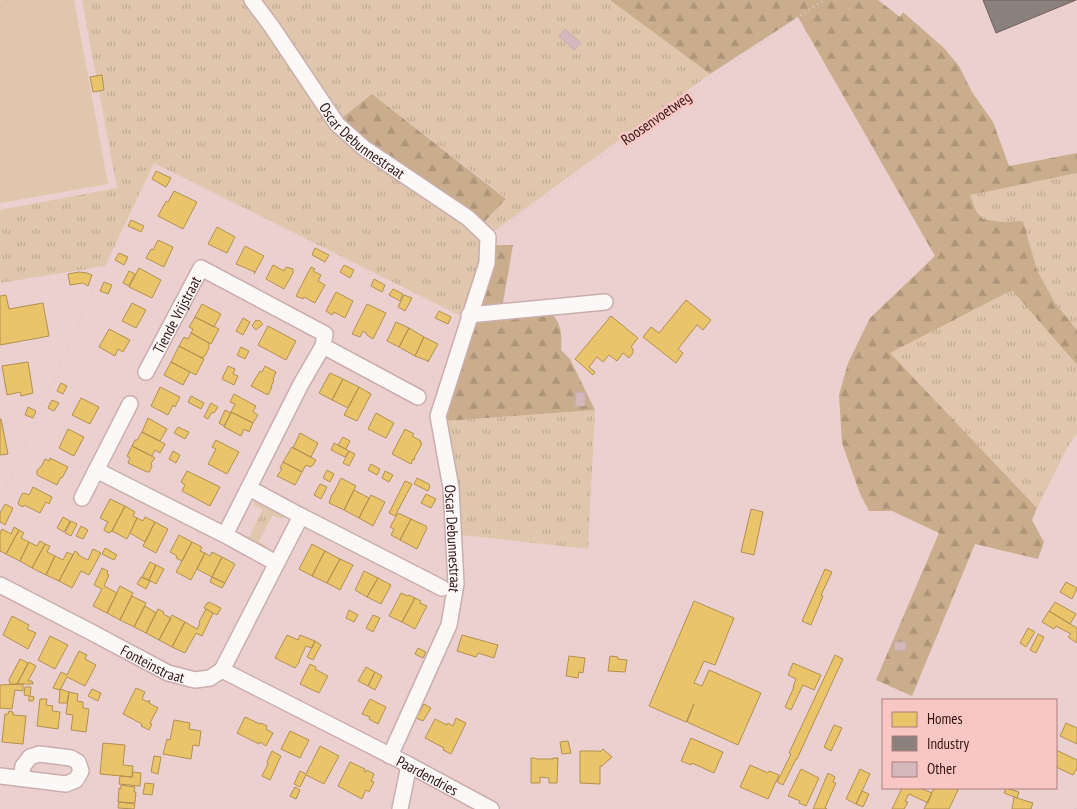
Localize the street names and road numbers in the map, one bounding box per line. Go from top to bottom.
street label: Roosenvoetweg [617,87,695,149]
street label: Oscar Debunnestraat [316,98,409,182]
street label: Tiende Vrijstraat [148,273,205,356]
street label: Oscar Debunnestraat [441,484,466,594]
street label: Fonteinstraat [118,640,187,686]
street label: Paardendries [394,751,462,799]

